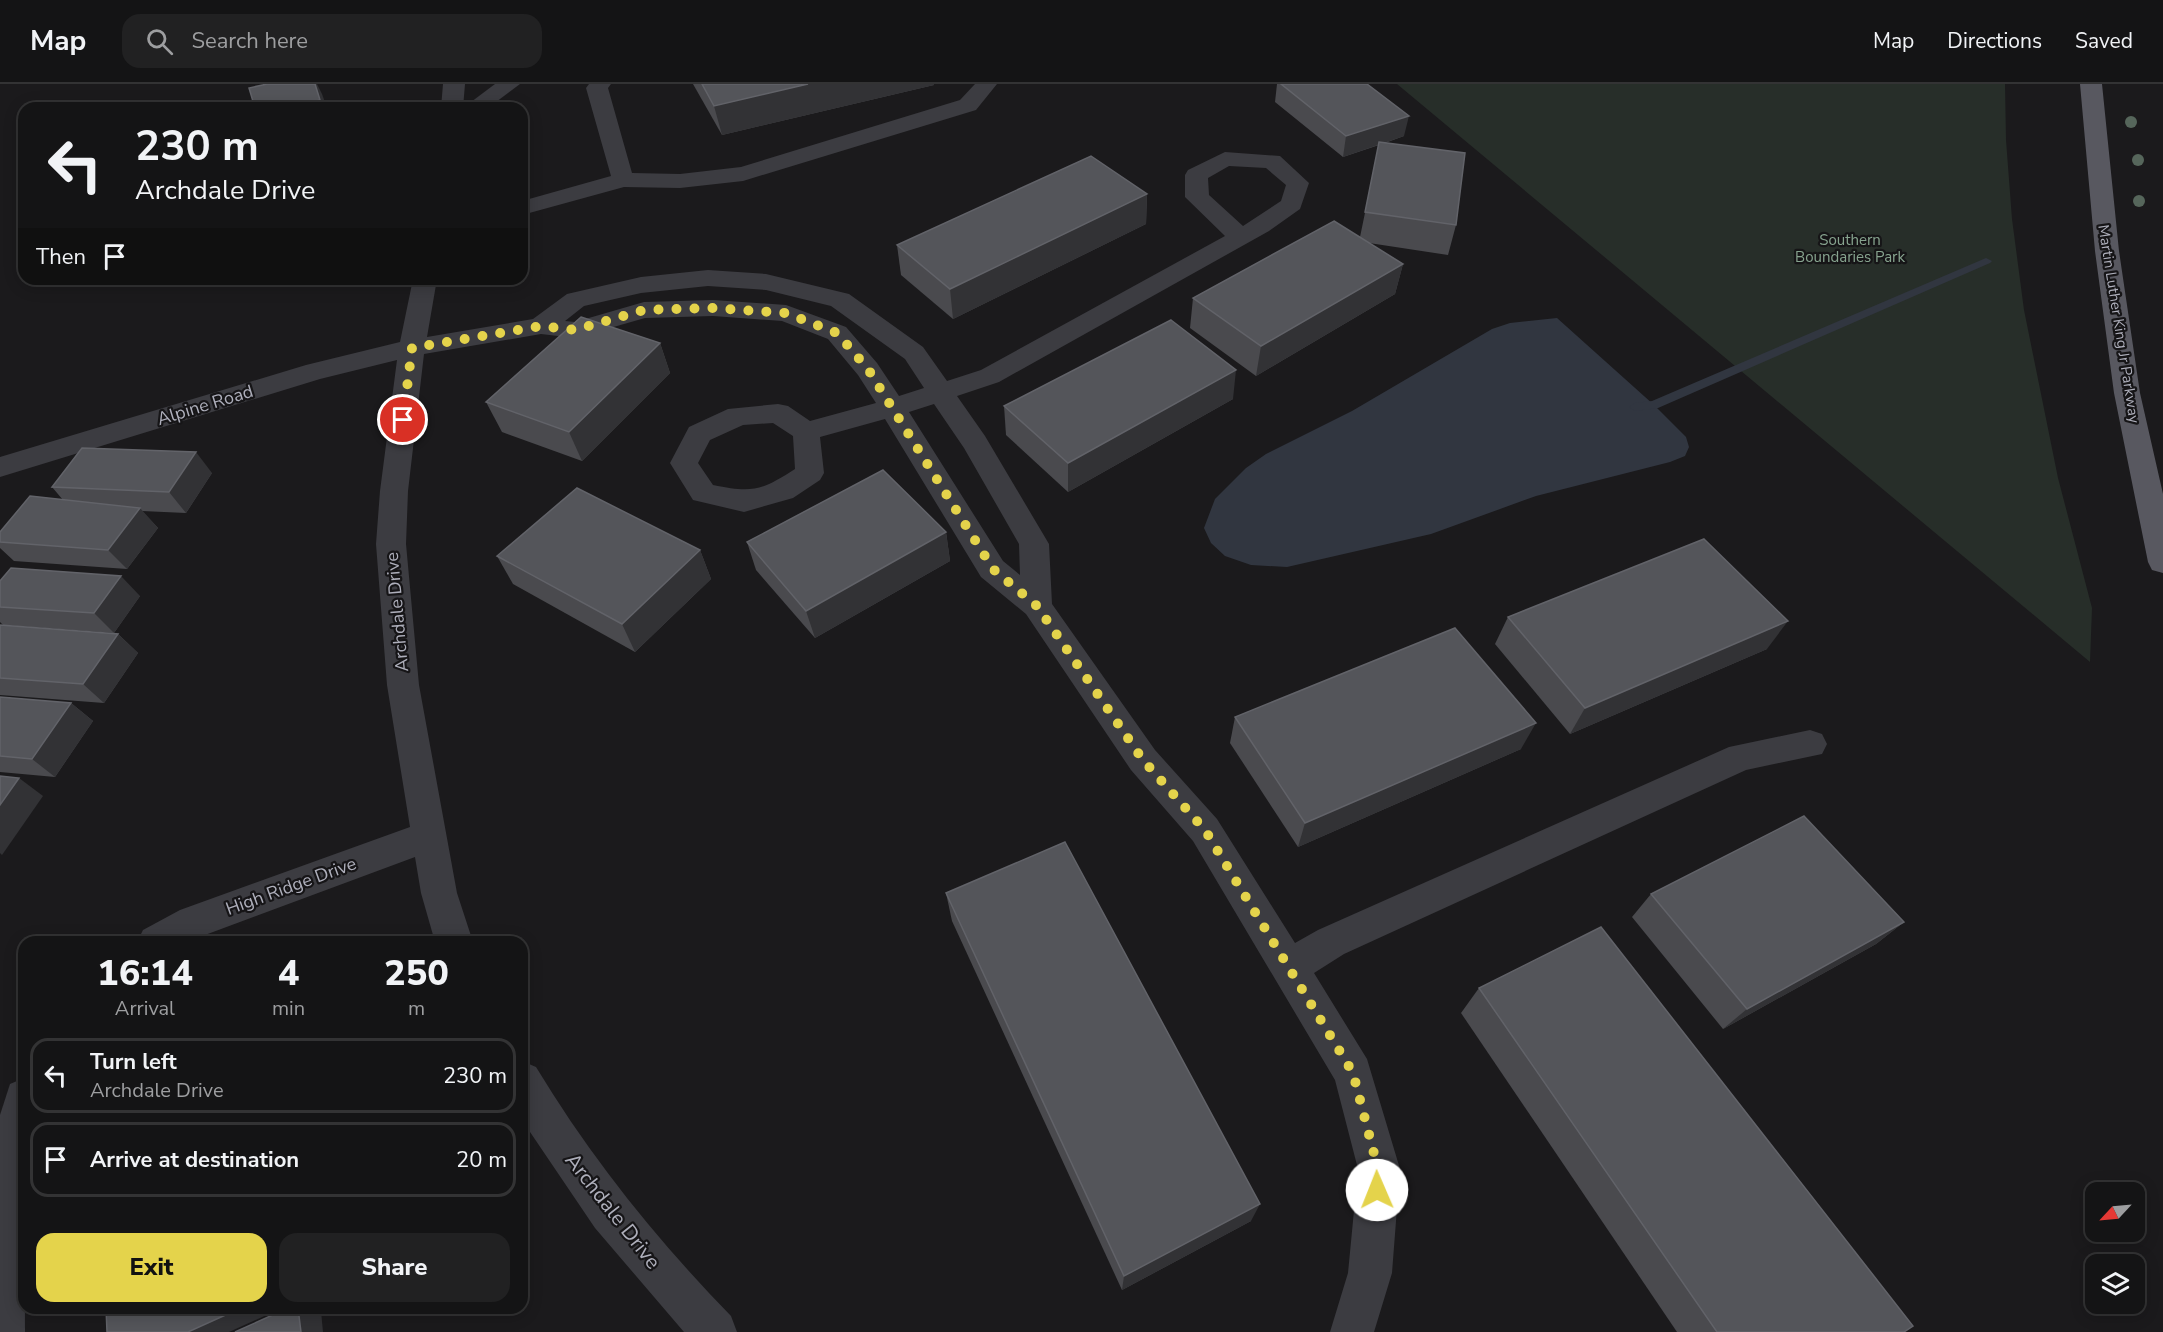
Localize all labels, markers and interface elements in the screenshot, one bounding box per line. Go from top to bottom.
search box [122,14,542,68]
text: Map [30,22,86,60]
icon: search [143,25,176,58]
text: Search here [191,26,308,56]
text: Map [1873,27,1914,55]
text: Directions [1947,27,2042,55]
text: Saved [2075,27,2133,55]
text: 230 m [135,118,259,175]
icon: left [36,126,114,204]
text: Archdale Drive [135,172,315,209]
street label: Martin Luther King Jr Parkway [2093,223,2145,425]
park label: Southern Boundaries Park [1795,230,1905,267]
icon: arrive [98,240,131,273]
text: Then [36,242,86,272]
street label: Alpine Road [154,379,256,431]
pin [377,394,428,445]
icon: arrive [386,403,419,436]
street label: Archdale Drive [380,551,414,673]
street label: High Ridge Drive [222,851,360,921]
text: 16:14 [97,949,193,998]
text: 4 [278,949,299,998]
text: 250 [384,949,449,998]
text: Arrival [115,995,175,1022]
text: min [272,995,305,1022]
text: m [408,995,425,1022]
text: Turn left [90,1047,177,1077]
icon: left [39,1059,72,1092]
text: 230 m [443,1061,507,1091]
text: Archdale Drive [90,1077,224,1104]
icon: arrive [39,1143,72,1176]
text: Arrive at destination [90,1145,299,1175]
text: 20 m [456,1145,507,1175]
street label: Archdale Drive [559,1147,667,1275]
position arrow [1345,1158,1409,1222]
north arrow [2085,1182,2145,1242]
map controls [2085,1182,2145,1314]
button: Exit [36,1233,267,1302]
button: Share [279,1233,510,1302]
button: layers [2085,1254,2145,1314]

